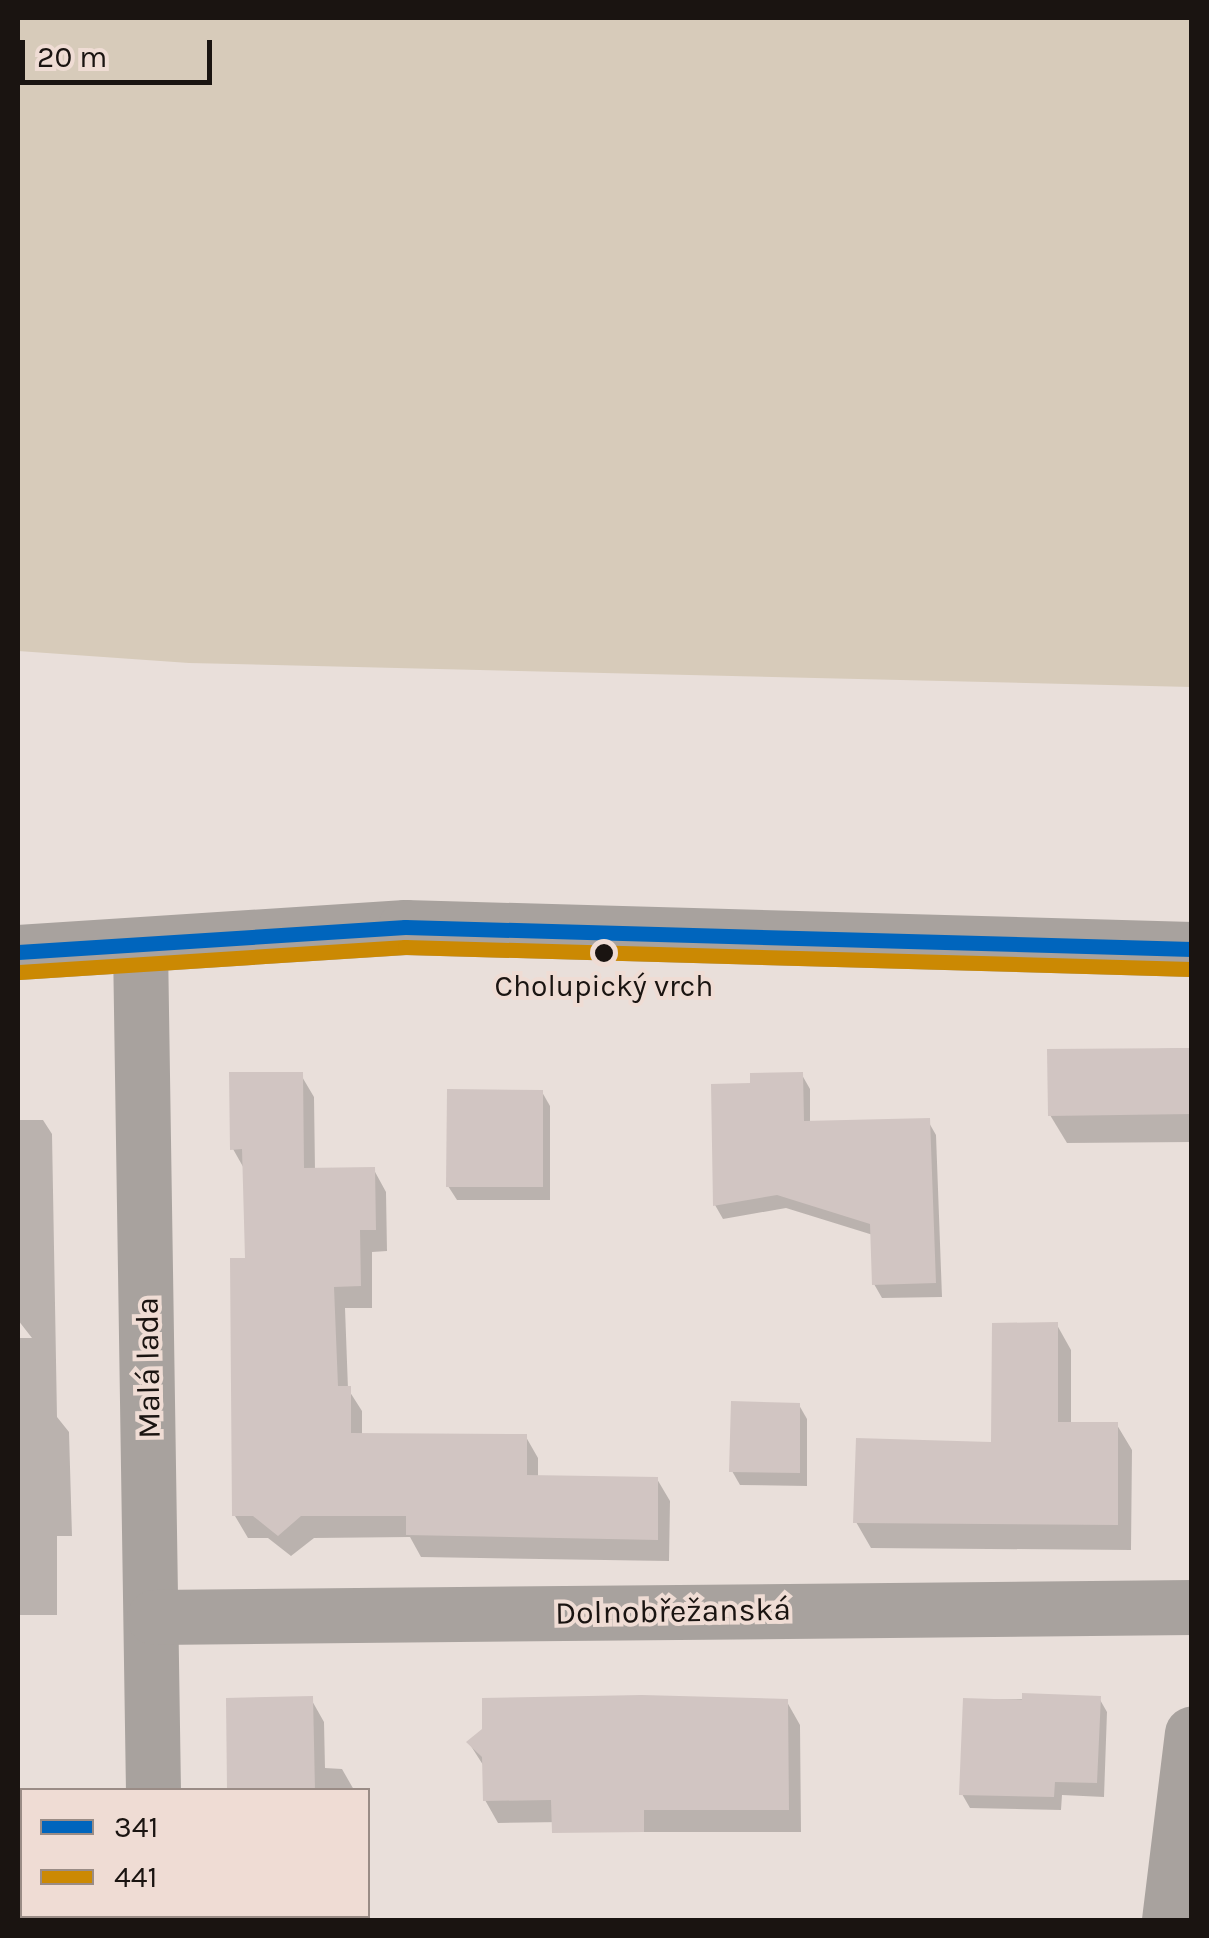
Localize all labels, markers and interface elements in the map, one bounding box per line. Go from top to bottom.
scale bar [25,20,218,82]
text: 20 m [37,39,107,75]
marker: Cholupický vrch [594,943,614,963]
place label: Cholupický vrch [495,968,713,1004]
street label: Malá lada [129,1297,169,1439]
street label: Dolnobřežanská [555,1591,791,1633]
legend [20,1788,370,1918]
text: 341 [114,1809,158,1845]
text: 441 [114,1859,157,1895]

